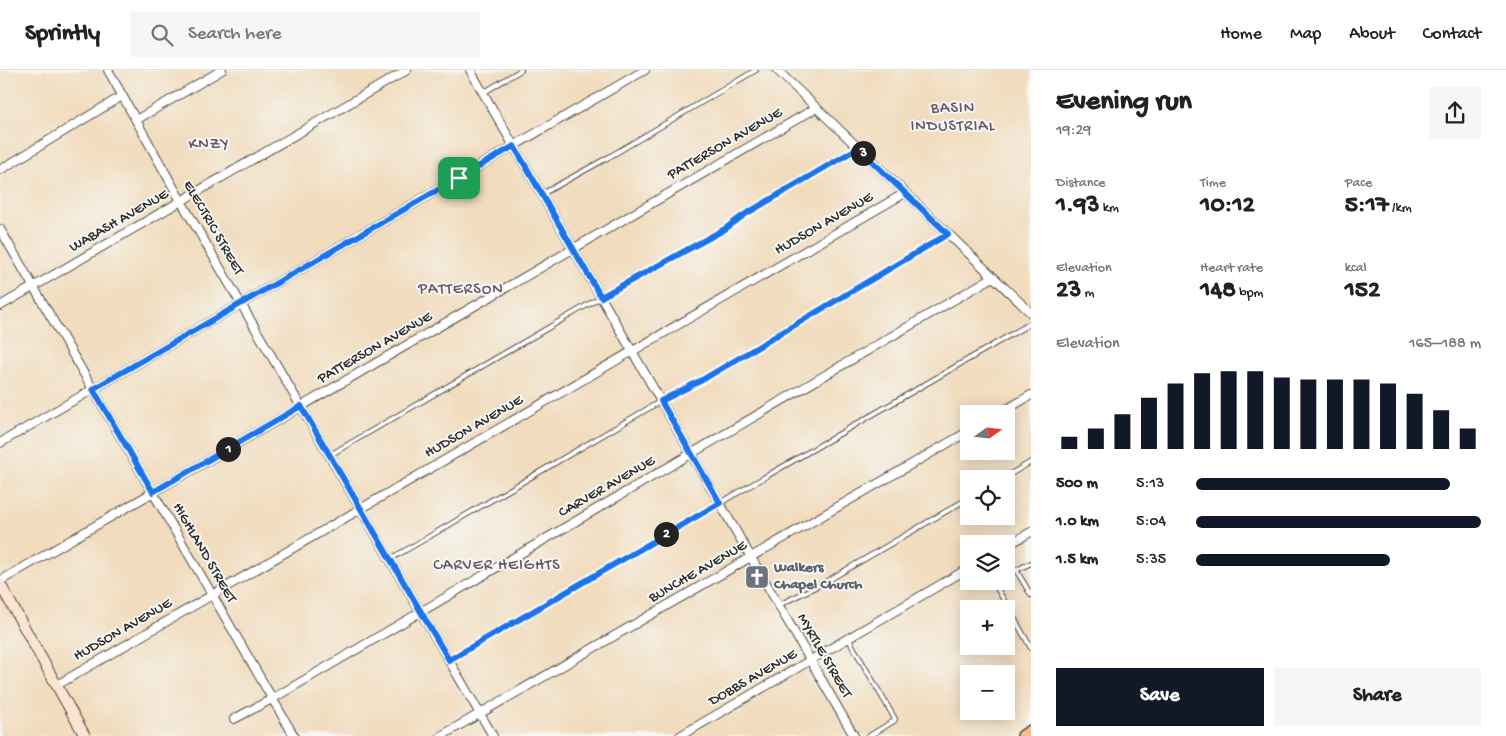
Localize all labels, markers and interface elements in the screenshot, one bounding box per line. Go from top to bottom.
search box [130,12,480,57]
text: Sprintly [25,20,100,49]
icon: search [148,21,176,49]
text: Search here [188,23,282,46]
text: Home [1220,24,1262,45]
text: Map [1290,24,1321,45]
text: About [1349,24,1395,45]
text: Contact [1423,24,1481,45]
text: Evening run [1056,86,1192,119]
button: share [1429,87,1481,139]
district label: BASIN INDUSTRIAL [910,100,996,137]
street label: PATTERSON AVENUE [664,103,786,185]
text: 19:29 [1056,122,1091,141]
district label: KNZY [188,136,230,155]
pin: 3 [850,140,876,166]
text: 3 [860,145,867,162]
pin [438,157,480,199]
icon: arrive [445,164,473,192]
text: Distance [1056,175,1105,192]
text: Time [1200,175,1226,192]
text: Pace [1345,175,1372,192]
street label: ELECTRIC STREET [179,177,248,280]
street label: WABASH AVENUE [66,185,172,257]
street label: HUDSON AVENUE [772,188,877,259]
text: 1.93 [1056,192,1099,221]
text: 10:12 [1200,192,1255,221]
text: 5:17 [1345,192,1389,221]
text: km [1099,200,1119,217]
text: /km [1389,200,1412,217]
text: Elevation [1056,260,1112,277]
text: Heart rate [1200,260,1263,277]
text: kcal [1345,260,1367,277]
text: 23 [1056,277,1081,306]
text: 148 [1200,277,1236,306]
text: 152 [1345,277,1380,306]
district label: PATTERSON [417,281,504,300]
text: m [1081,285,1095,302]
text: bpm [1236,285,1264,302]
street label: PATTERSON AVENUE [314,307,436,389]
text: Elevation [1056,335,1120,354]
text: 165–188 m [1409,335,1481,354]
street label: HUDSON AVENUE [422,391,527,462]
north arrow [960,405,1015,460]
map controls [960,405,1015,720]
pin: 1 [216,436,240,462]
text: 1 [226,441,231,458]
street label: CARVER AVENUE [556,452,659,522]
button: locate [960,470,1015,525]
text: 500 m [1056,475,1098,494]
text: 5:13 [1136,475,1164,494]
street label: HIGHLAND STREET [168,500,241,607]
text: 1.0 km [1056,513,1099,532]
text: 5:04 [1136,513,1166,532]
pin: 2 [654,522,678,546]
text: 2 [663,526,670,543]
button: layers [960,535,1015,590]
street label: BUNCHE AVENUE [645,536,751,608]
text: 1.5 km [1056,551,1098,570]
text: 5:35 [1136,551,1166,570]
district label: CARVER HEIGHTS [433,557,561,576]
place label: Walkers Chapel Church [773,559,862,594]
church icon: Walkers Chapel Church [744,564,770,590]
street label: HUDSON AVENUE [71,594,176,665]
button: + [960,600,1015,655]
street label: MYRTLE STREET [793,611,856,702]
street label: DOBBS AVENUE [705,645,801,711]
button: − [960,665,1015,720]
button: Save [1056,668,1264,726]
button: Share [1274,668,1481,726]

